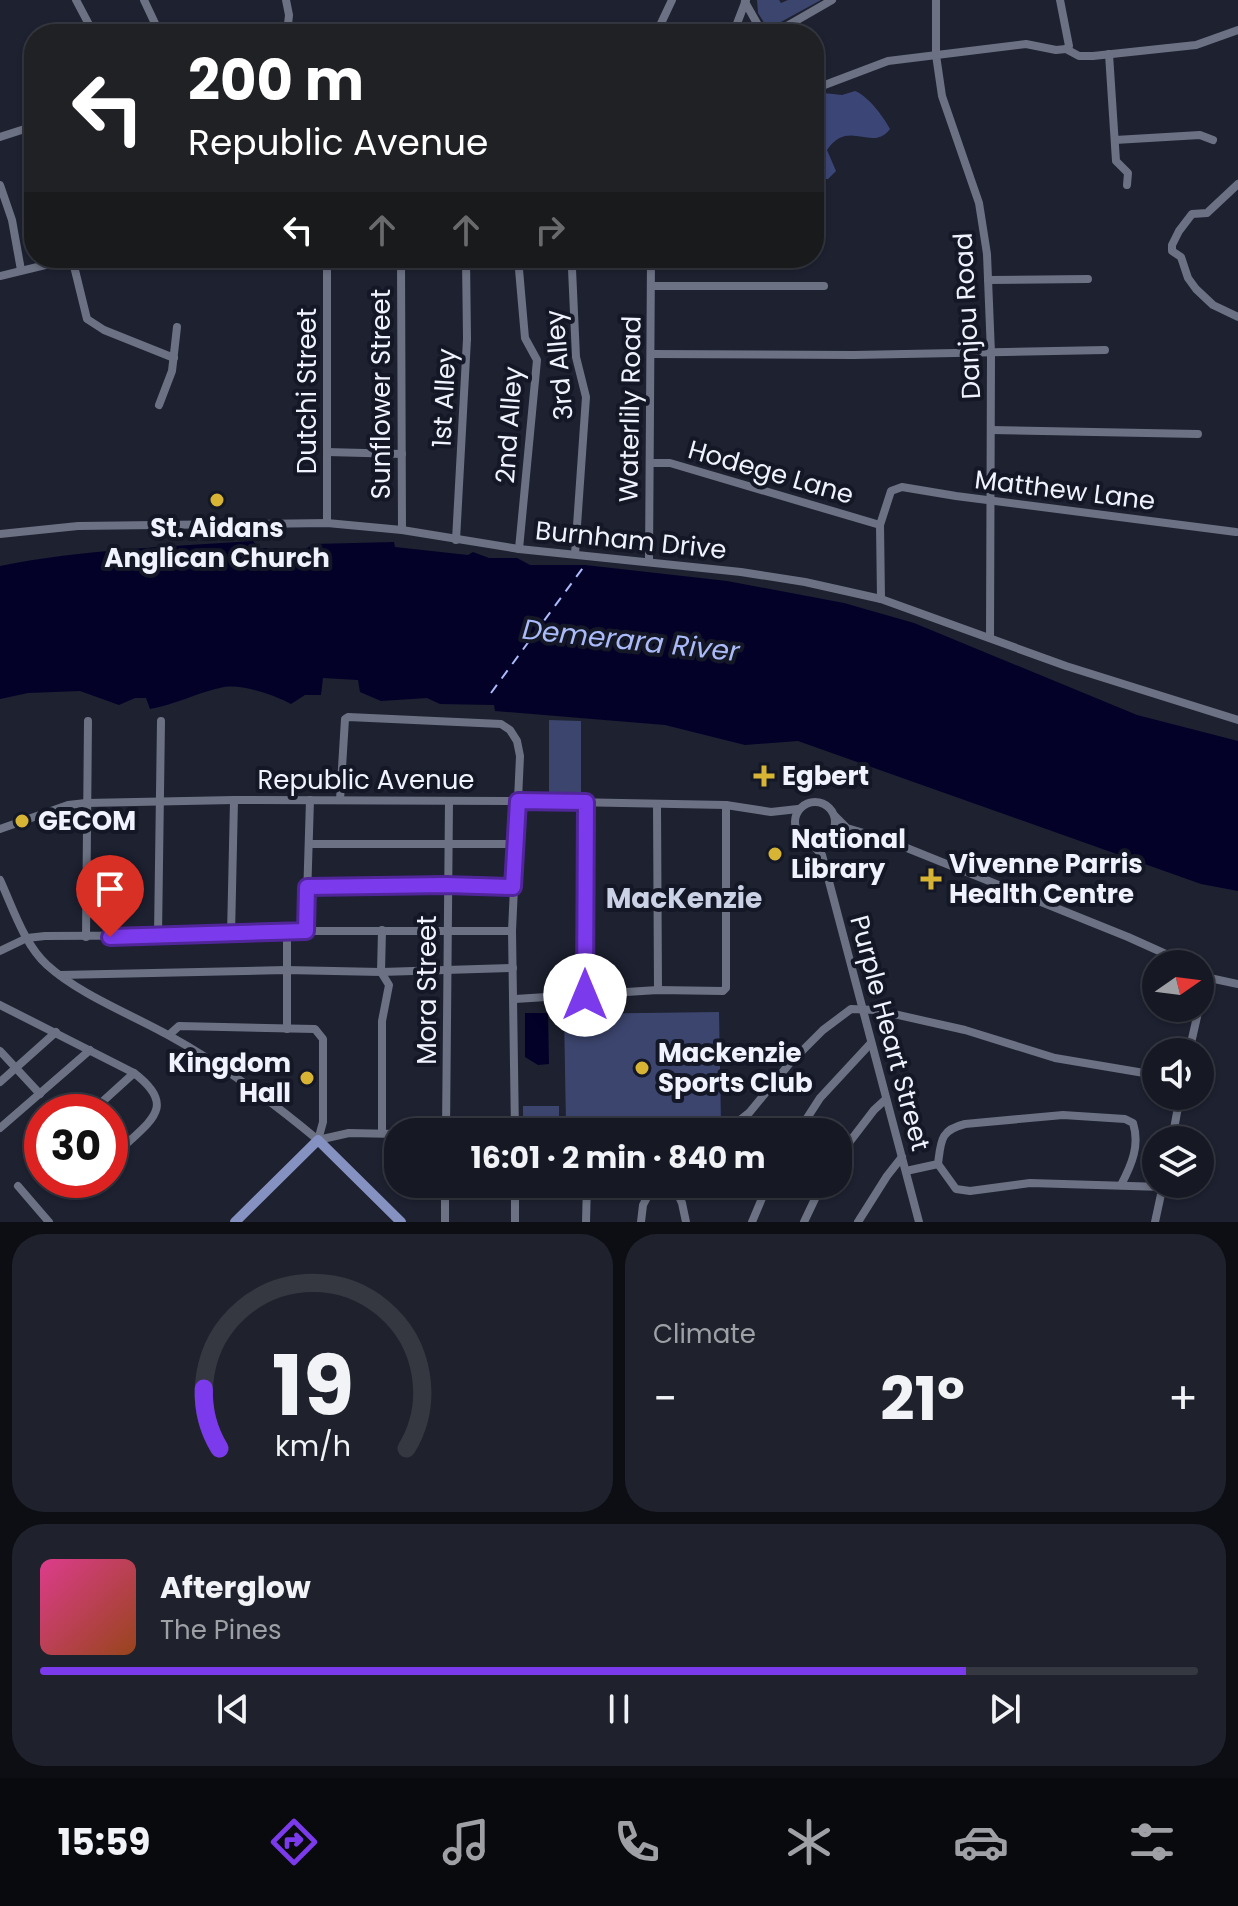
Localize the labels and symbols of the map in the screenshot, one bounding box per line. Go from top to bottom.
street label: Danjou Road [945,232,989,400]
street label: Sunflower Street [363,289,399,499]
street label: Dutchi Street [289,308,325,474]
street label: 3rd Alley [536,308,582,422]
street label: Waterlily Road [610,315,650,503]
street label: 1st Alley [423,347,465,449]
street label: 2nd Alley [487,365,531,485]
street label: Hodege Lane [684,431,858,513]
street label: Matthew Lane [973,461,1157,519]
marker: St. Aidans Anglican Church [208,491,226,509]
place label: St. Aidans Anglican Church [104,510,330,576]
street label: Burnham Drive [534,512,728,568]
water label: Demerara River [521,610,742,671]
place label: Egbert [782,758,869,794]
street label: Republic Avenue [258,762,474,798]
marker: Egbert [753,765,775,787]
place label: GECOM [38,803,136,839]
marker: GECOM [13,812,31,830]
place label: National Library [791,821,906,887]
marker: National Library [766,845,784,863]
place label: Vivenne Parris Health Centre [949,846,1143,912]
pin [76,855,144,937]
marker: Vivenne Parris Health Centre [920,868,942,890]
district label: MacKenzie [606,879,762,918]
street label: Purple Heart Street [841,911,939,1155]
street label: Mora Street [409,915,445,1065]
north arrow [1142,950,1214,1022]
position arrow [543,953,627,1037]
place label: Mackenzie Sports Club [658,1035,813,1101]
place label: Kingdom Hall [168,1045,291,1111]
marker: Mackenzie Sports Club [633,1059,651,1077]
marker: Kingdom Hall [298,1069,316,1087]
speed limit sign: 30 [24,1094,128,1198]

